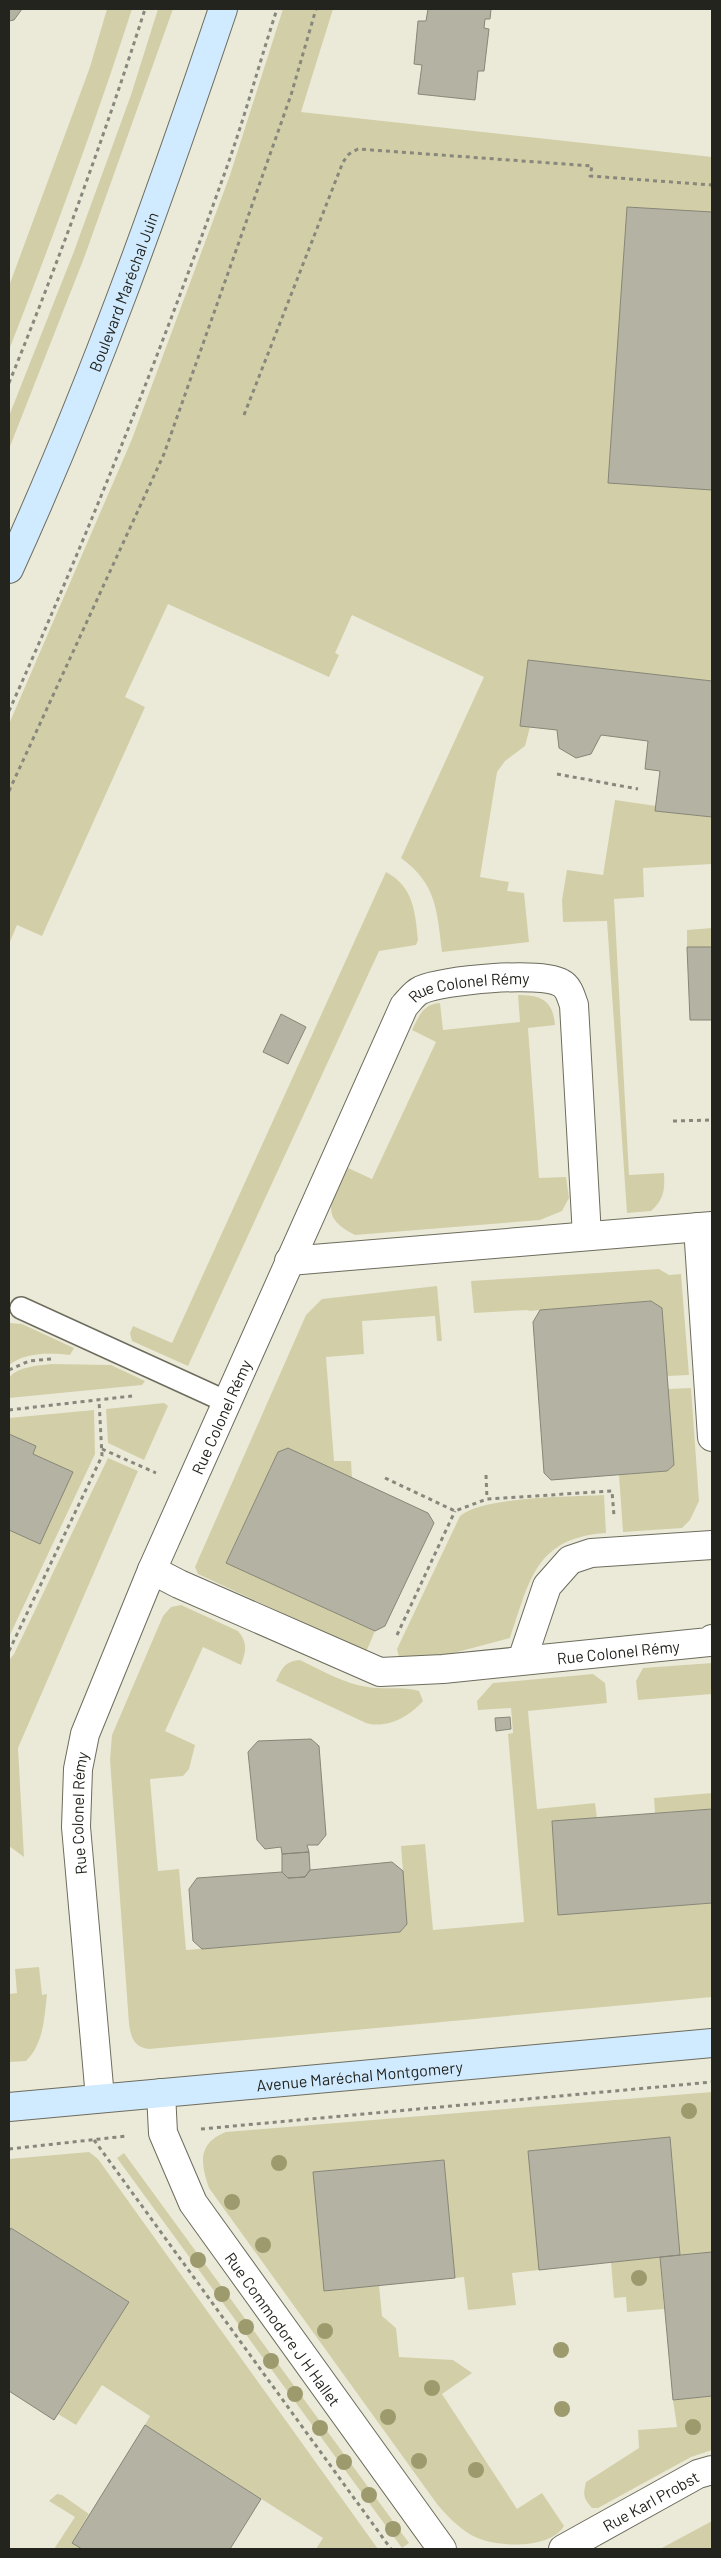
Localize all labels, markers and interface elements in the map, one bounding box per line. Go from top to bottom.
street label: Boulevard Maréchal Juin [84,209,161,374]
street label: Rue Colonel Rémy [403,968,530,1005]
street label: Rue Colonel Rémy [187,1356,255,1477]
street label: Rue Colonel Rémy [556,1635,681,1667]
street label: Rue Colonel Rémy [66,1749,91,1876]
street label: Avenue Maréchal Montgomery [256,2056,464,2094]
street label: Rue Commodore J H Hallet [222,2248,345,2409]
street label: Rue Karl Probst [599,2466,702,2535]

